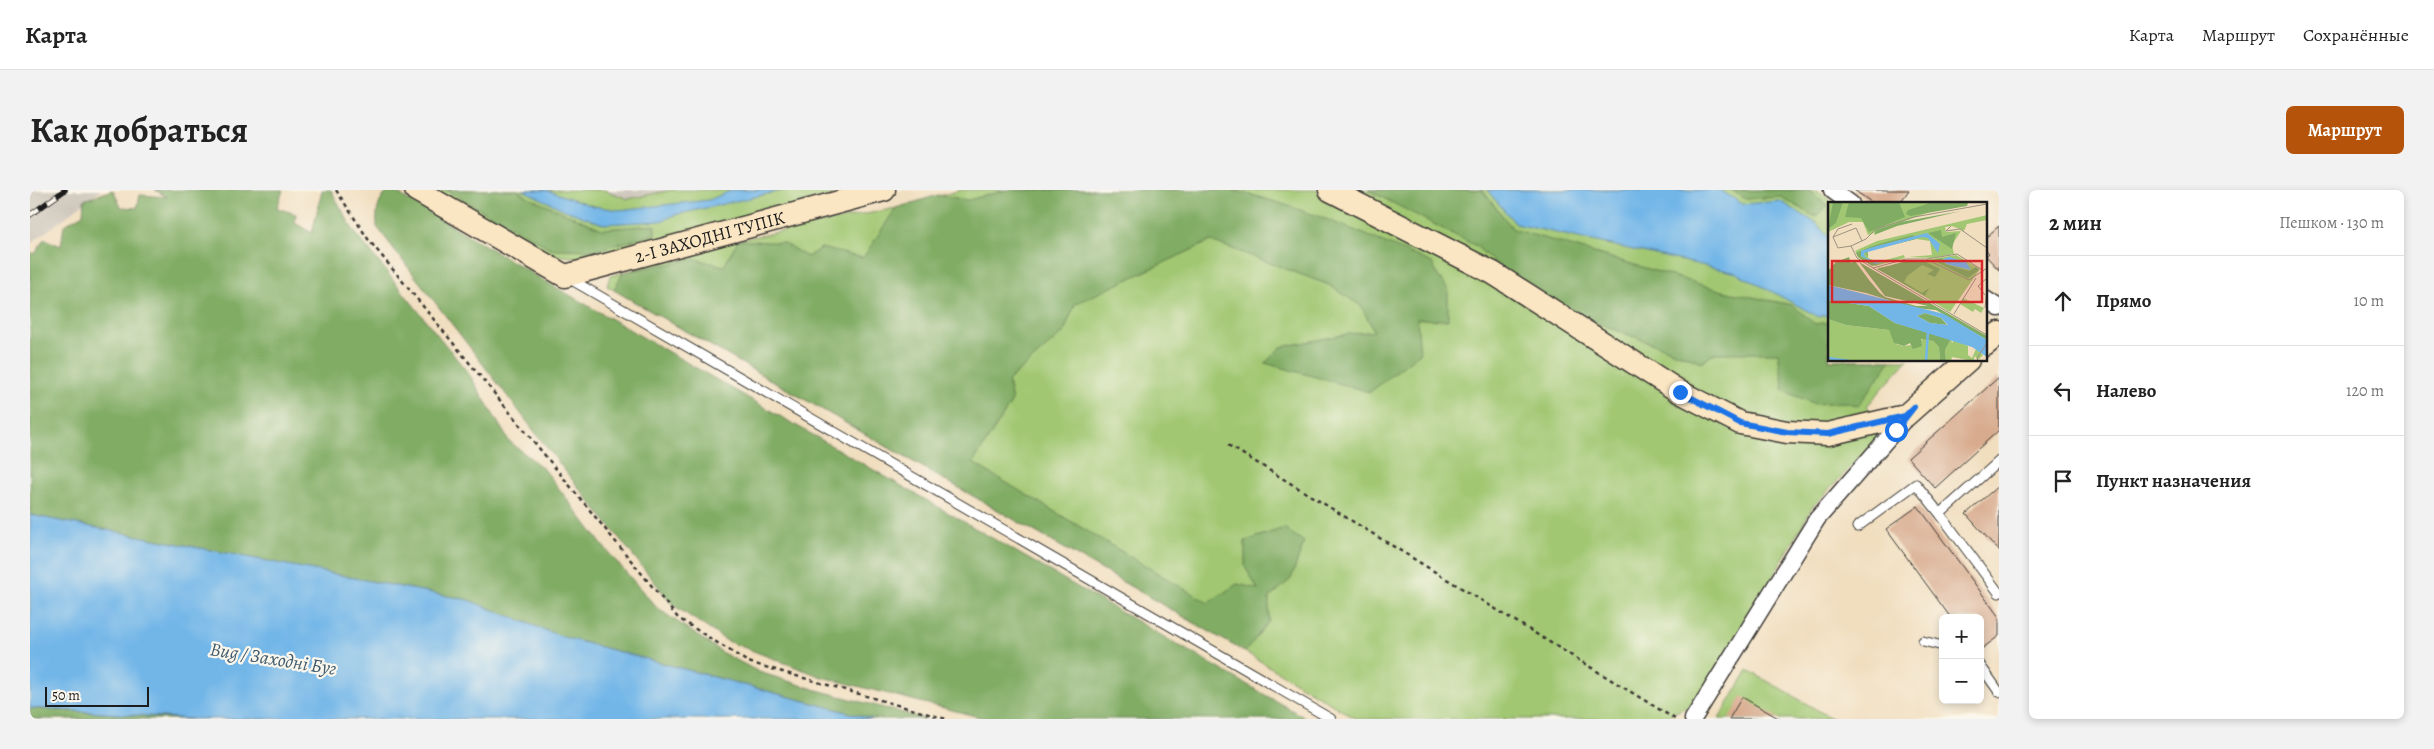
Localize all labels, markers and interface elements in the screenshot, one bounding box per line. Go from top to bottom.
text: Карта [25,19,87,51]
text: Карта [2129,23,2174,47]
text: Маршрут [2202,23,2275,47]
text: Сохранённые [2303,23,2409,47]
text: Как добраться [30,106,248,154]
button: Маршрут [2286,106,2404,154]
inset map [1828,202,1986,361]
street label: 2-І ЗАХОДНІ ТУПІК [632,205,788,269]
text: 2 мин [2049,209,2102,237]
text: Пешком · 130 m [2279,212,2384,234]
icon: ahead [2049,287,2077,315]
text: Прямо [2096,288,2151,314]
text: 10 m [2354,290,2384,312]
icon: left [2049,377,2077,405]
text: Налево [2096,378,2156,404]
text: 120 m [2346,380,2384,402]
route end [1669,381,1692,404]
route start [1885,419,1908,442]
icon: arrive [2049,467,2077,495]
text: Пункт назначения [2096,468,2251,494]
map controls [1939,614,1984,704]
button: + [1939,614,1984,659]
water label: Bug / Заходні Буг [208,636,338,682]
button: − [1939,659,1984,704]
scale bar [45,684,149,707]
text: 50 m [52,686,80,705]

